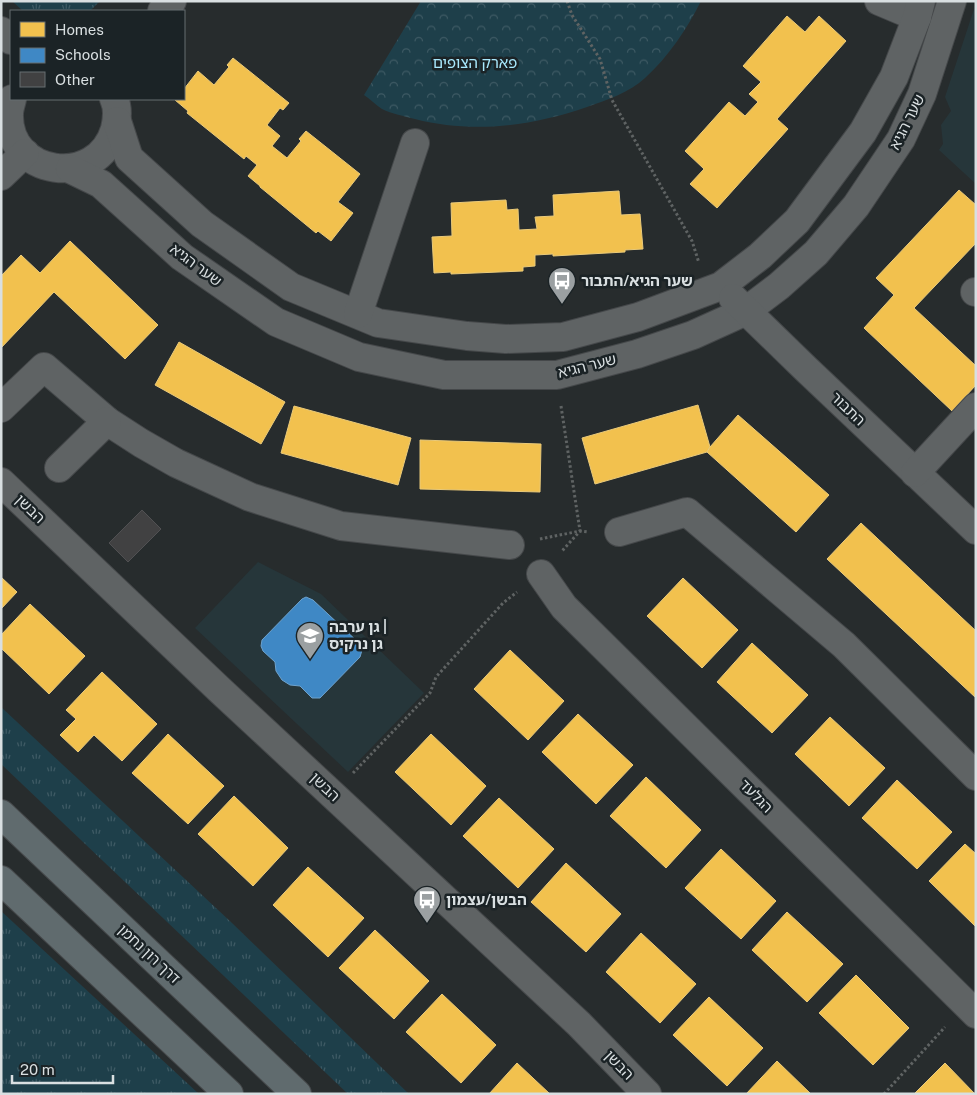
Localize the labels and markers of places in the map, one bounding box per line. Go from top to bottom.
bus stop icon: שער הגיא/התבור [547,266,577,305]
place label: שער הגיא/התבור [581,272,693,289]
place label: גן ערבה | גן נרקיס [329,618,387,652]
school or university icon: גן ערבה | גן נרקיס [295,621,325,660]
bus stop icon: הבשן/עצמון [412,885,442,924]
place label: הבשן/עצמון [446,891,527,908]

